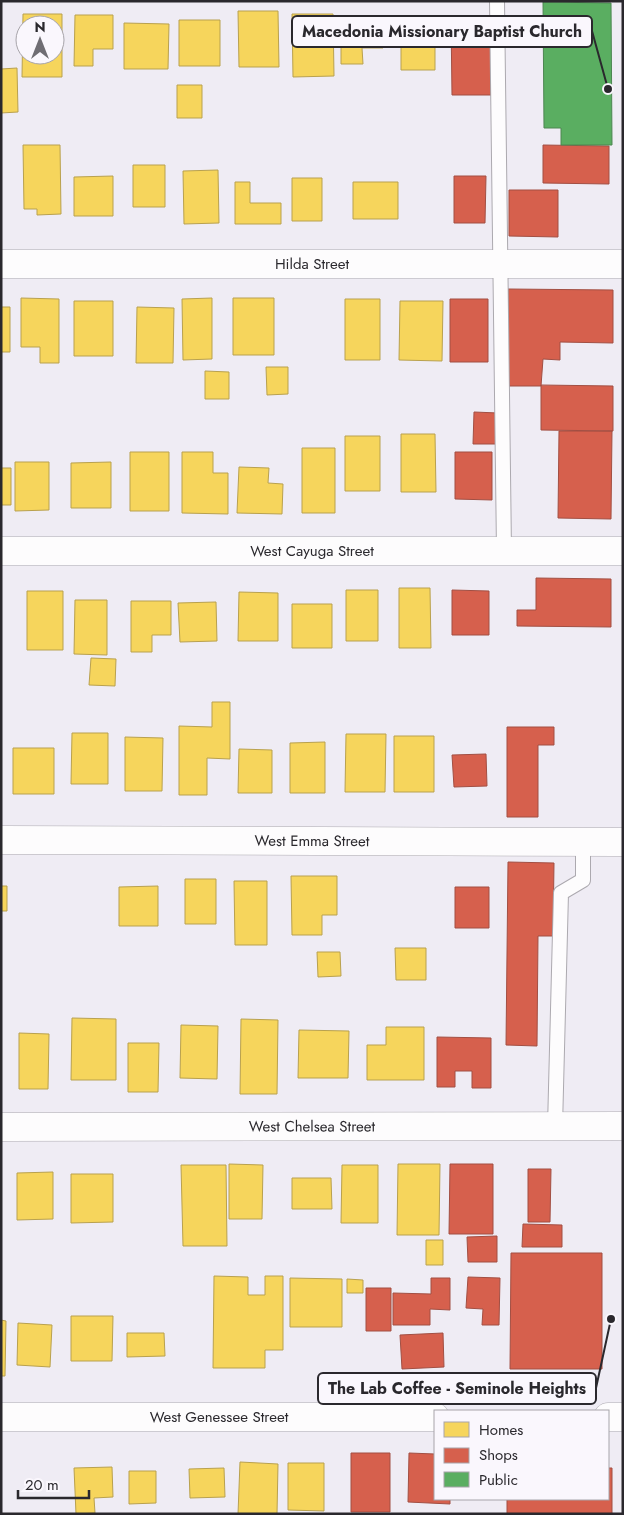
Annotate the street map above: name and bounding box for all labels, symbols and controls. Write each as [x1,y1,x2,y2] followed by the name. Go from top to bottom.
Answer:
[15,15,65,65] north arrow
[292,16,592,47] callout: Macedonia Missionary Baptist Church
[34,17,46,37] text: N
[302,20,582,43] text: Macedonia Missionary Baptist Church
[275,253,350,275] street label: Hilda Street
[250,540,374,562] street label: West Cayuga Street
[255,830,370,852] street label: West Emma Street
[249,1115,376,1138] street label: West Chelsea Street
[318,1373,596,1404] callout: The Lab Coffee - Seminole Heights
[328,1377,586,1400] text: The Lab Coffee - Seminole Heights
[150,1406,289,1428] street label: West Genessee Street
[434,1410,609,1500] legend
[479,1419,523,1441] text: Homes
[479,1444,518,1466] text: Shops
[18,1468,89,1500] scale bar
[479,1469,518,1491] text: Public
[25,1474,59,1496] text: 20 m

